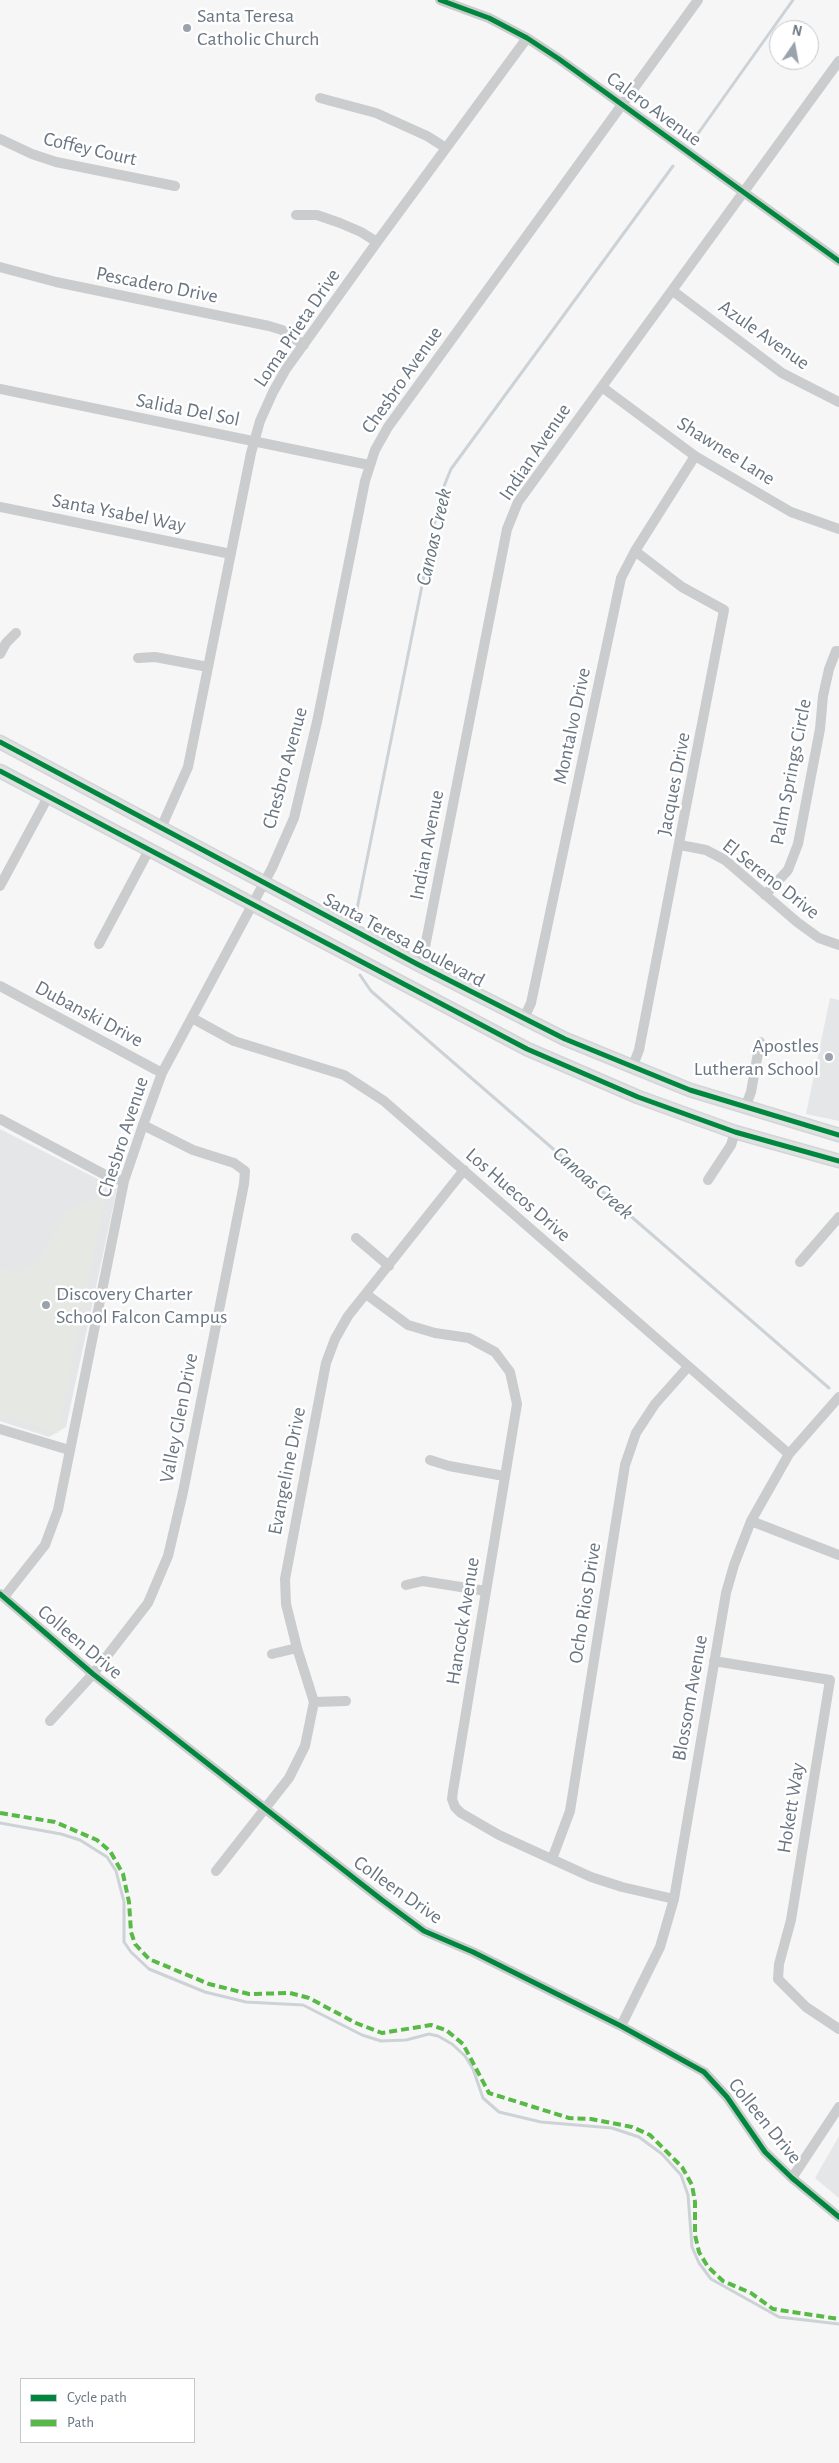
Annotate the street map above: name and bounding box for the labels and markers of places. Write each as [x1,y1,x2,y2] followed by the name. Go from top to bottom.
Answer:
[197,4,319,51] place label: Santa Teresa Catholic Church
[181,22,193,34] marker: Santa Teresa Catholic Church
[694,1034,819,1081] place label: Apostles Lutheran School
[823,1051,835,1063] marker: Apostles Lutheran School
[56,1282,227,1329] place label: Discovery Charter School Falcon Campus
[40,1299,52,1311] marker: Discovery Charter School Falcon Campus

